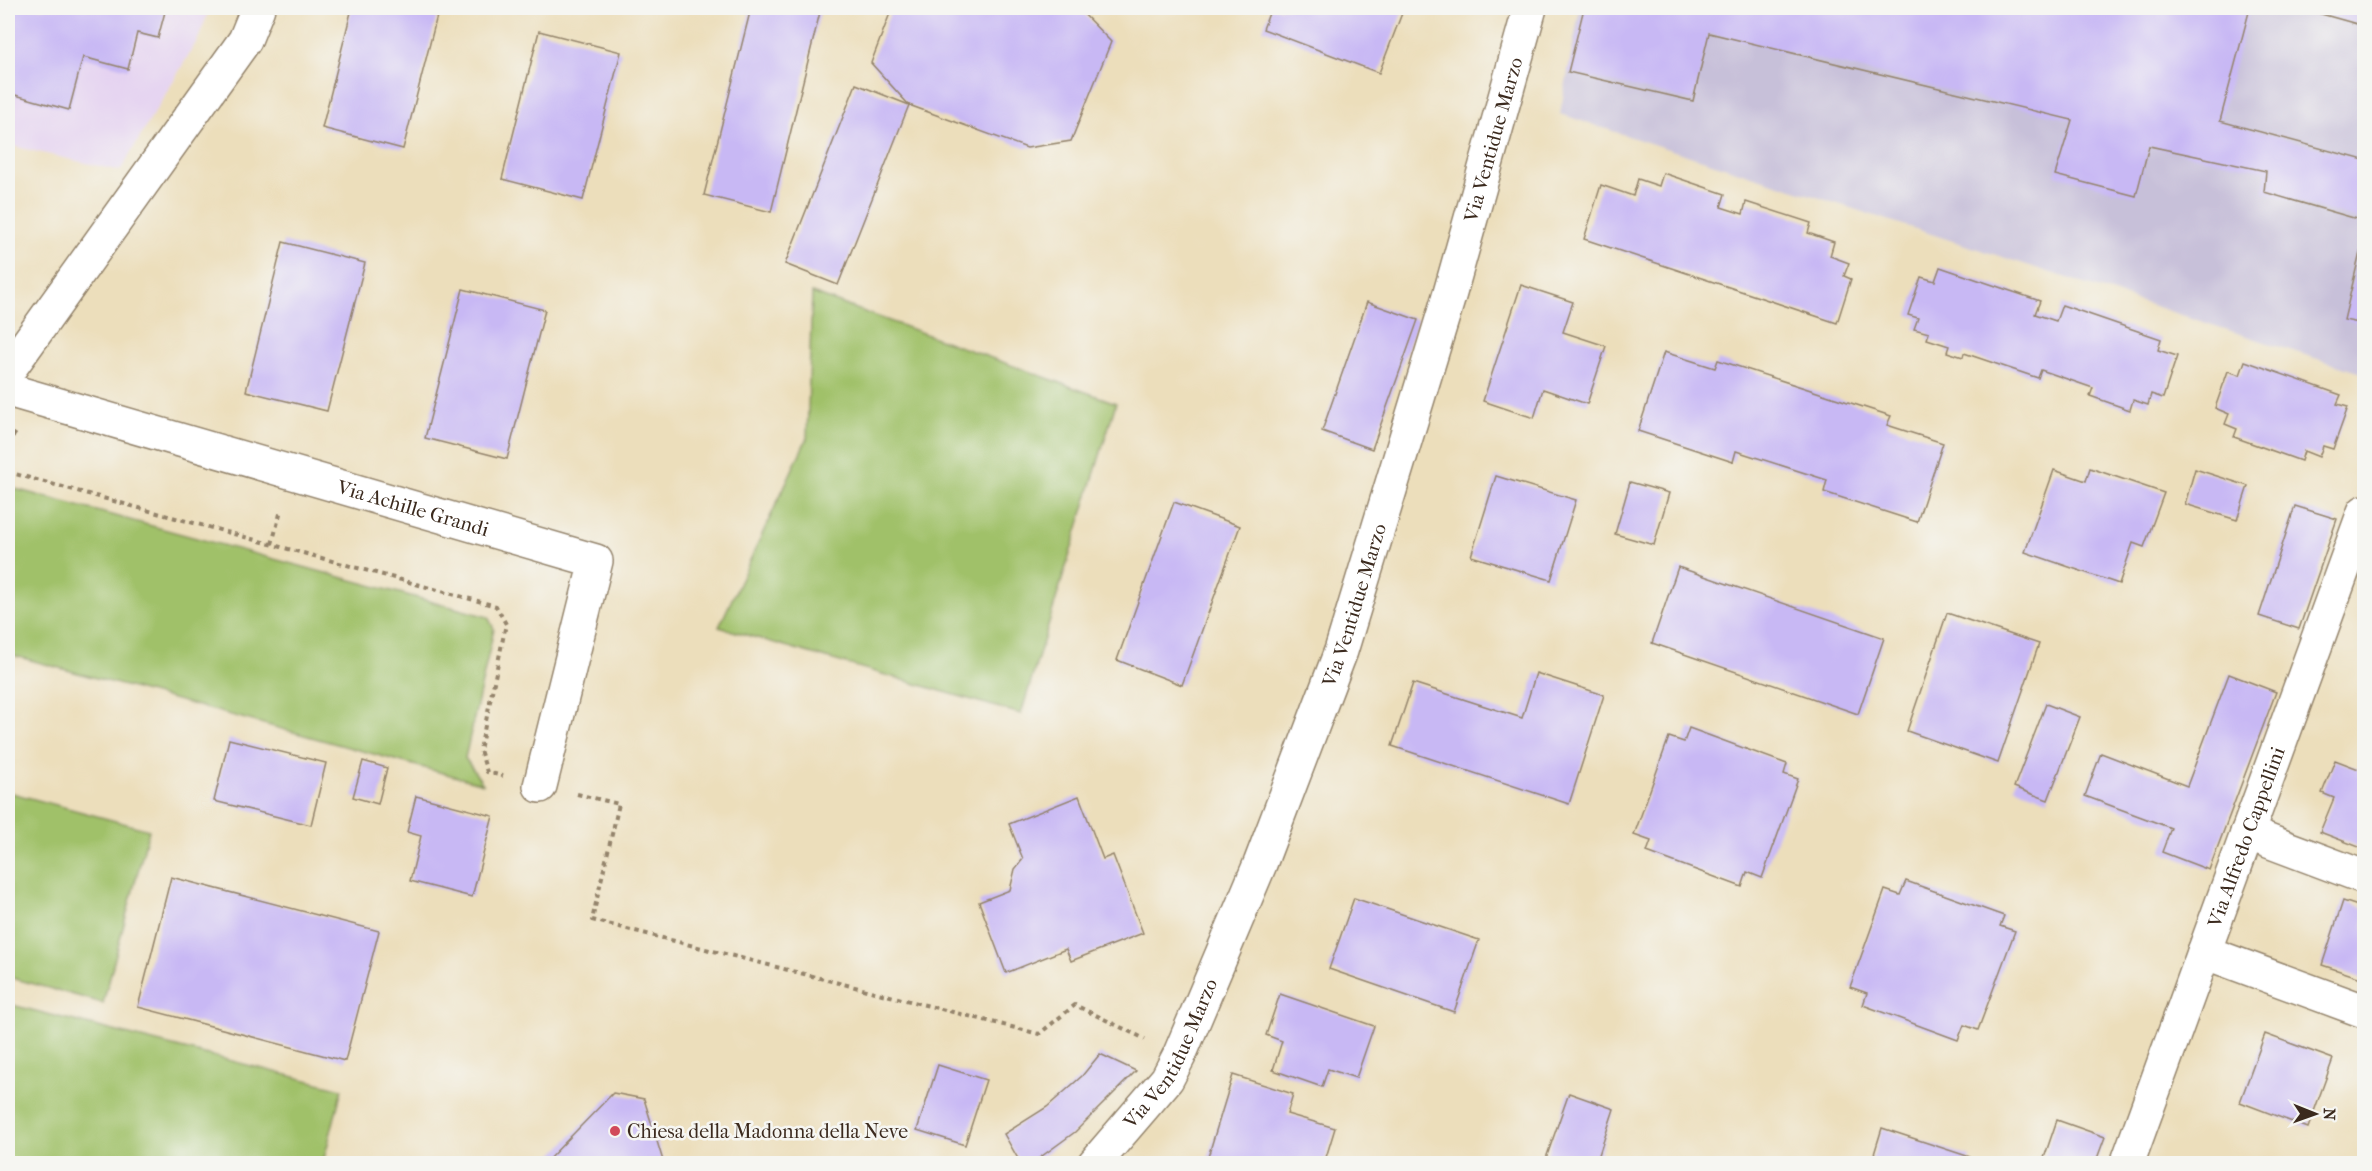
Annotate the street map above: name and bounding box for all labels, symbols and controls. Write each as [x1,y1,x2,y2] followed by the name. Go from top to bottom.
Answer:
[1459,55,1528,225] street label: Via Ventidue Marzo
[334,475,492,541] street label: Via Achille Grandi
[1317,521,1391,691] street label: Via Ventidue Marzo
[2203,744,2290,931] street label: Via Alfredo Cappellini
[1118,975,1222,1134] street label: Via Ventidue Marzo
[2285,1084,2345,1144] north arrow
[2320,1108,2339,1121] text: N
[627,1120,908,1143] place label: Chiesa della Madonna della Neve
[608,1124,622,1138] marker: Chiesa della Madonna della Neve

